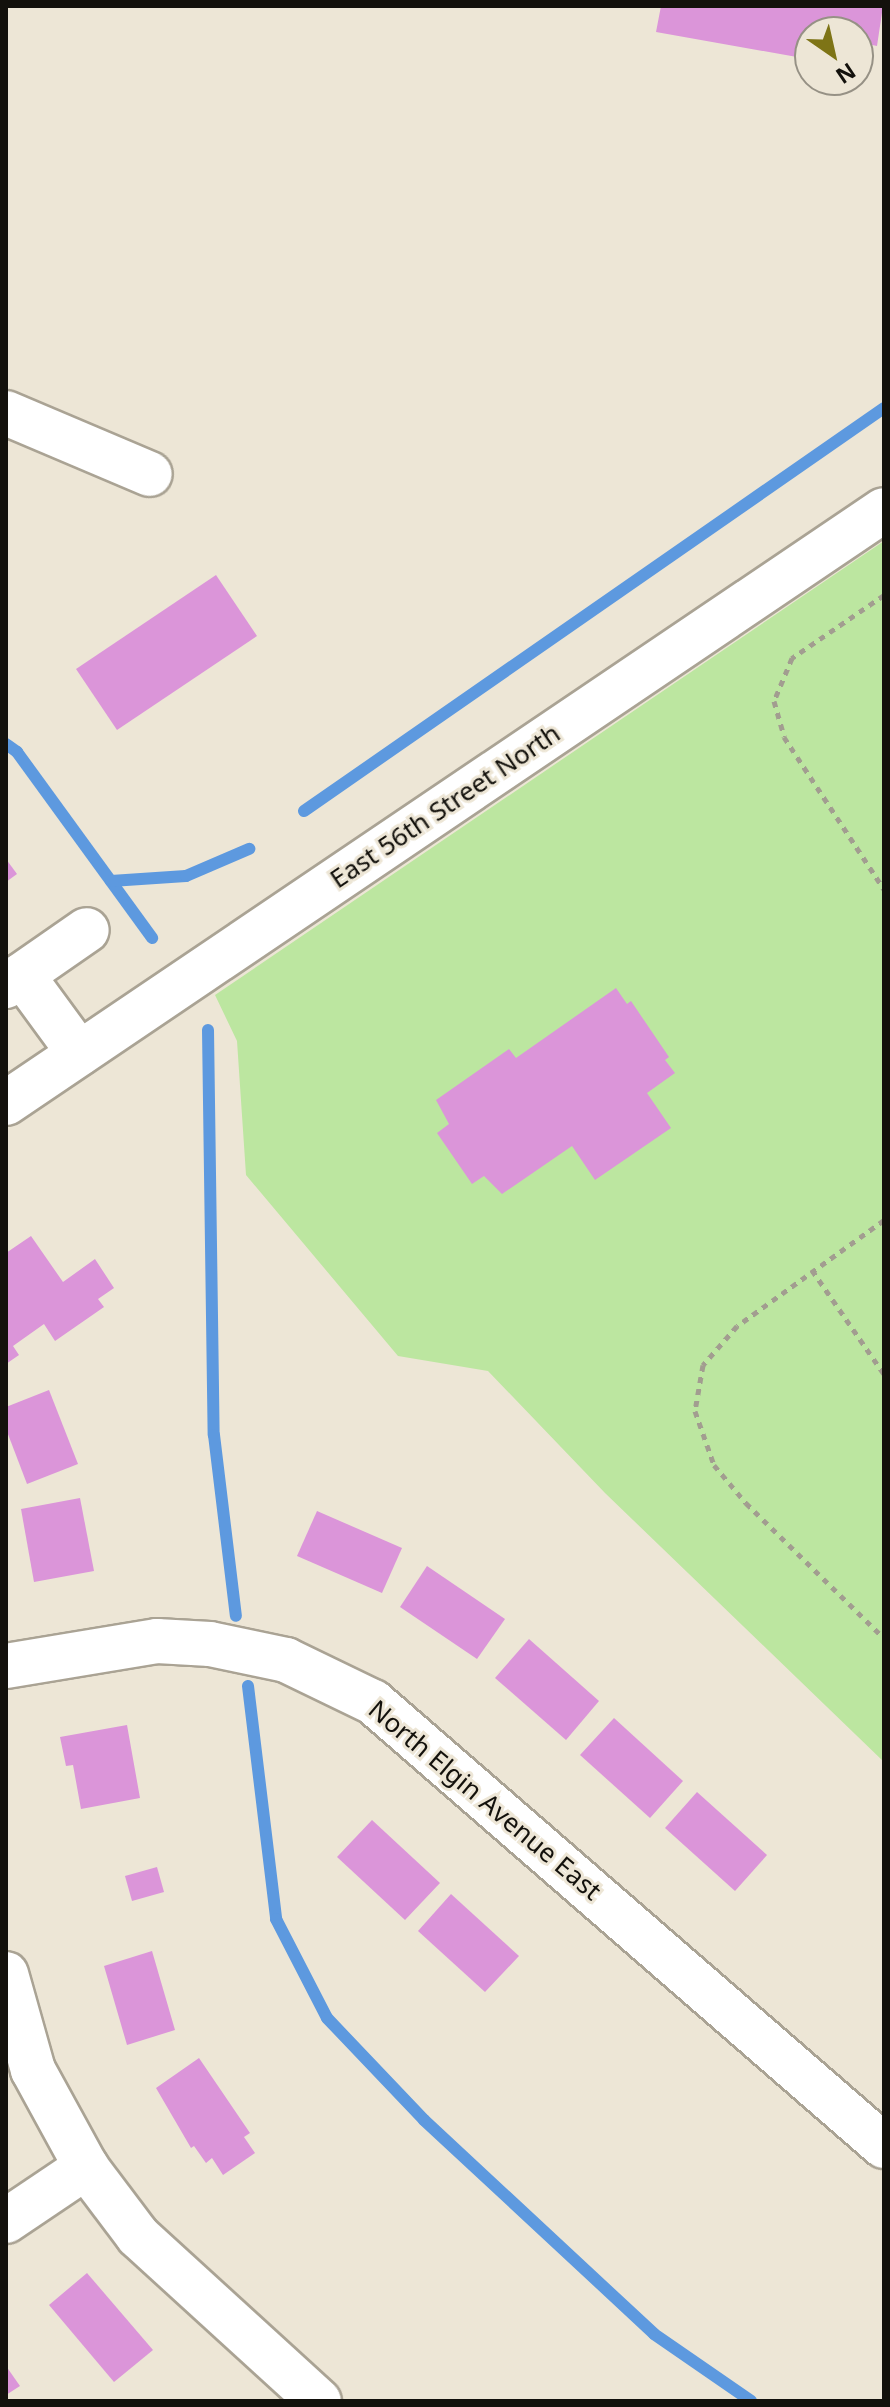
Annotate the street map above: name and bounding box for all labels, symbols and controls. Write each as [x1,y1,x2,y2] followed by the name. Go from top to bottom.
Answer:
[794,16,874,96] north arrow
[831,57,862,92] text: N
[324,717,566,895] street label: East 56th Street North
[362,1694,608,1906] street label: North Elgin Avenue East

